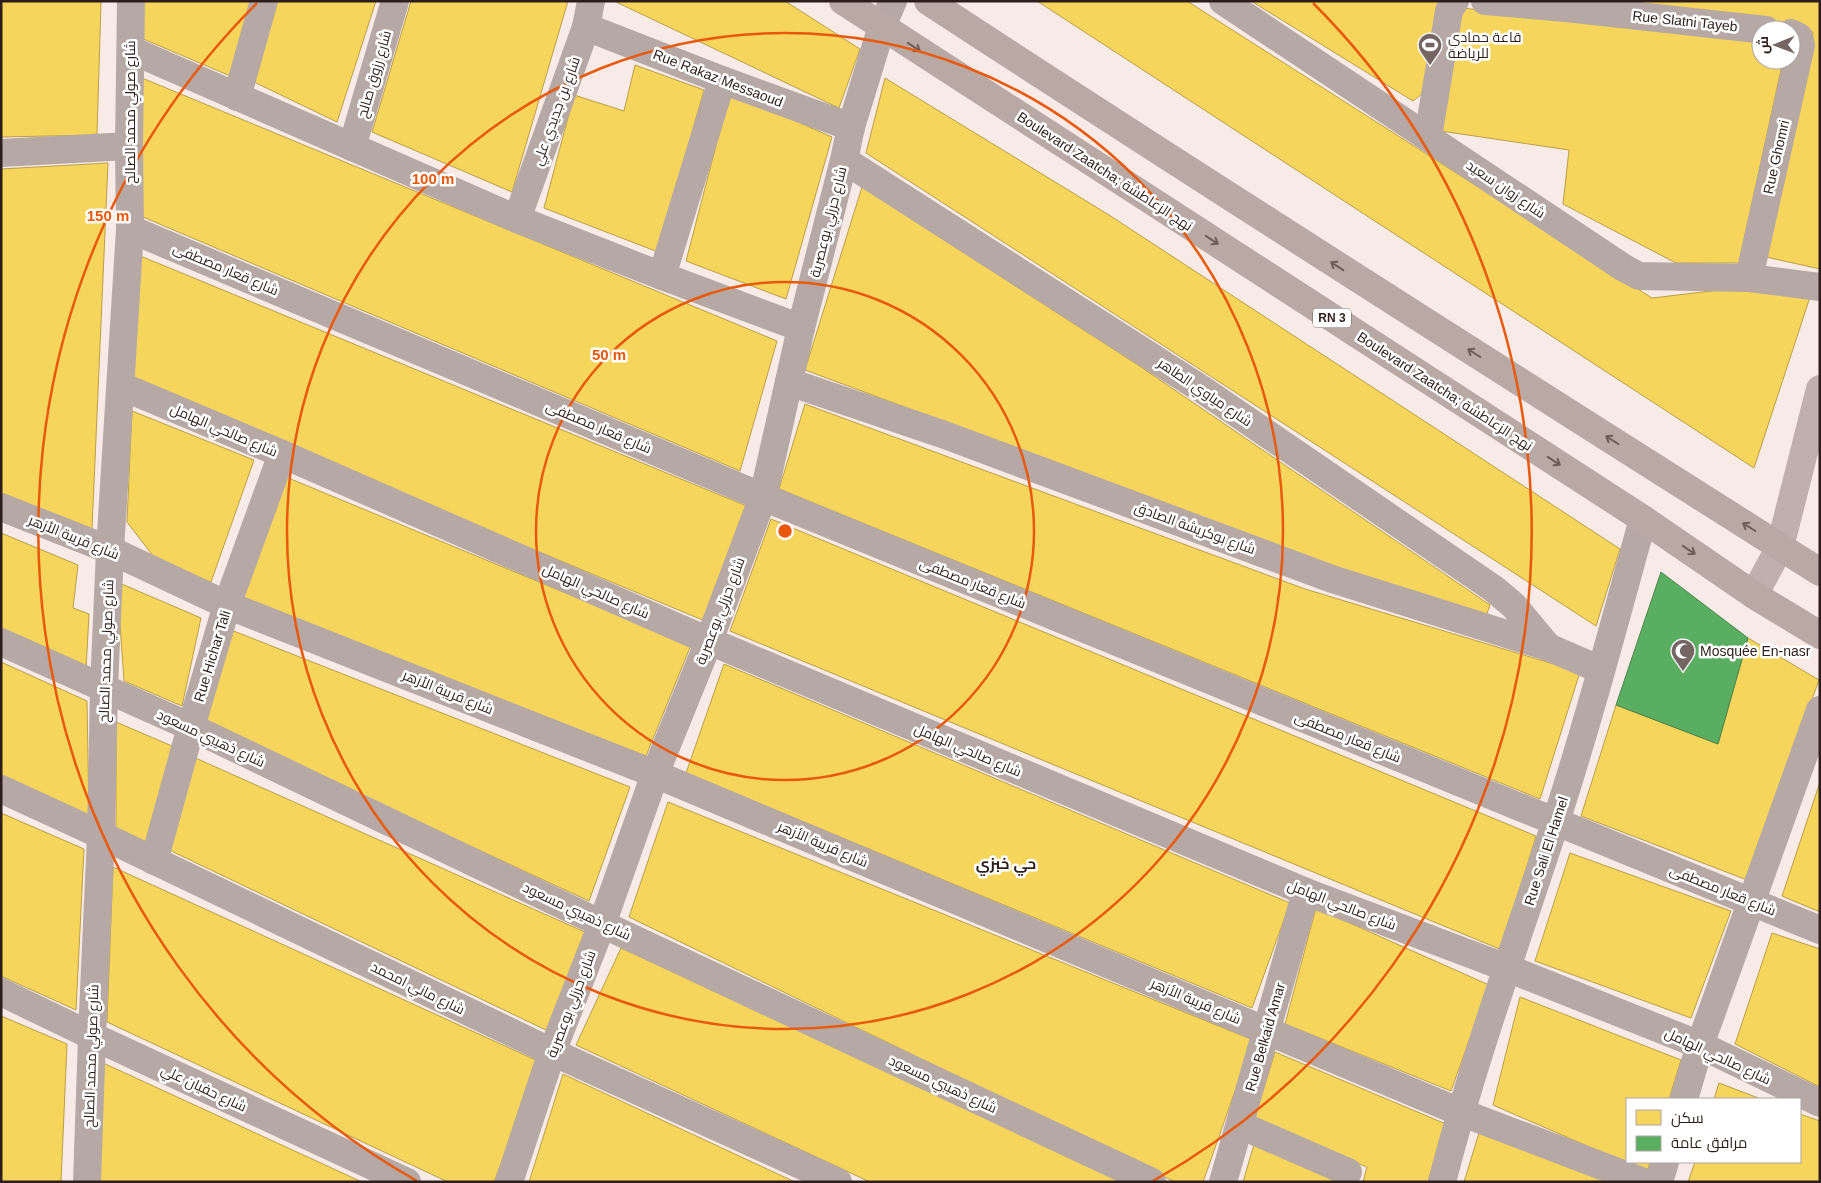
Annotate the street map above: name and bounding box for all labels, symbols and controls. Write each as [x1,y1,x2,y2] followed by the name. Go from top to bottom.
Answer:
[1632,8,1739,34] street label: Rue Slatni Tayeb
[1751,20,1801,70] north arrow
[354,28,395,120] street label: شارع رزوق صالح
[1448,29,1522,61] place label: قاعة حمادي للرياضة
[1417,32,1443,66] sports icon: قاعة حمادي للرياضة
[1755,36,1772,54] text: ش
[122,40,142,184] street label: شارع صولي محمد الصالح
[906,42,920,52] one-way arrow
[651,46,785,110] street label: Rue Rakaz Messaoud
[529,55,587,169] street label: شارع بن جديدي علي
[1014,108,1196,235] street label: Boulevard Zaatcha; نهج الزعاطشة
[1760,118,1792,196] street label: Rue Ghomri
[1463,157,1548,222] street label: شارع زوان سعيد
[806,165,853,280] street label: شارع حرزلي بوعصرية
[412,170,454,187] text: 100 m
[87,207,129,224] text: 150 m
[1204,235,1218,245] one-way arrow
[171,240,281,299] street label: شارع قعار مصطفى
[1330,261,1344,272] one-way arrow
[1313,308,1351,328] road number: RN 3
[1354,328,1536,455] street label: Boulevard Zaatcha; نهج الزعاطشة
[592,346,626,363] text: 50 m
[1468,348,1482,358] one-way arrow
[1152,354,1255,433] street label: شارع مياوي الطاهر
[544,398,654,457] street label: شارع قعار مصطفى
[166,400,280,464] street label: شارع صالحي الهامل
[1605,435,1619,445] one-way arrow
[1546,456,1560,466] one-way arrow
[1132,499,1258,558] street label: شارع بوكريشة الصادق
[25,511,122,563] street label: شارع قريبة الأزهر
[776,522,794,540] centre of rings
[1742,522,1756,532] one-way arrow
[1682,545,1696,555] one-way arrow
[917,554,1028,612] street label: شارع قعار مصطفى
[692,555,752,668] street label: شارع حرزلي بوعصرية
[539,560,652,625] street label: شارع صالحي الهامل
[96,579,120,723] street label: شارع صولي محمد الصالح
[191,608,233,704] street label: Rue Hichar Tali
[1670,638,1696,672] mosque icon: Mosquée En-nasr
[1700,643,1811,659] place label: Mosquée En-nasr
[399,666,496,718] street label: شارع قريبة الأزهر
[153,706,268,774] street label: شارع ذهيبي مسعود
[1292,708,1403,766] street label: شارع قعار مصطفى
[910,720,1024,784] street label: شارع صالحي الهامل
[1521,795,1571,907] street label: Rue Sali El Hamel
[774,817,871,871] street label: شارع قريبة الأزهر
[976,855,1036,876] district label: حي خبزي
[1667,861,1778,919] street label: شارع قعار مصطفى
[1284,877,1399,937] street label: شارع صالحي الهامل
[519,879,634,947] street label: شارع ذهيبي مسعود
[543,948,603,1061] street label: شارع حرزلي بوعصرية
[367,958,467,1021] street label: شارع ماني امحمد
[1147,974,1244,1028] street label: شارع قريبة الأزهر
[1242,981,1288,1093] street label: Rue Belkaid Amar
[81,984,105,1128] street label: شارع صولي محمد الصالح
[1661,1024,1773,1091] street label: شارع صالحي الهامل
[885,1052,1000,1120] street label: شارع ذهيبي مسعود
[157,1061,249,1118] street label: شارع حفيان علي
[1626,1098,1801,1163] legend
[1671,1109,1704,1128] text: سكن
[1671,1134,1747,1153] text: مرافق عامة

